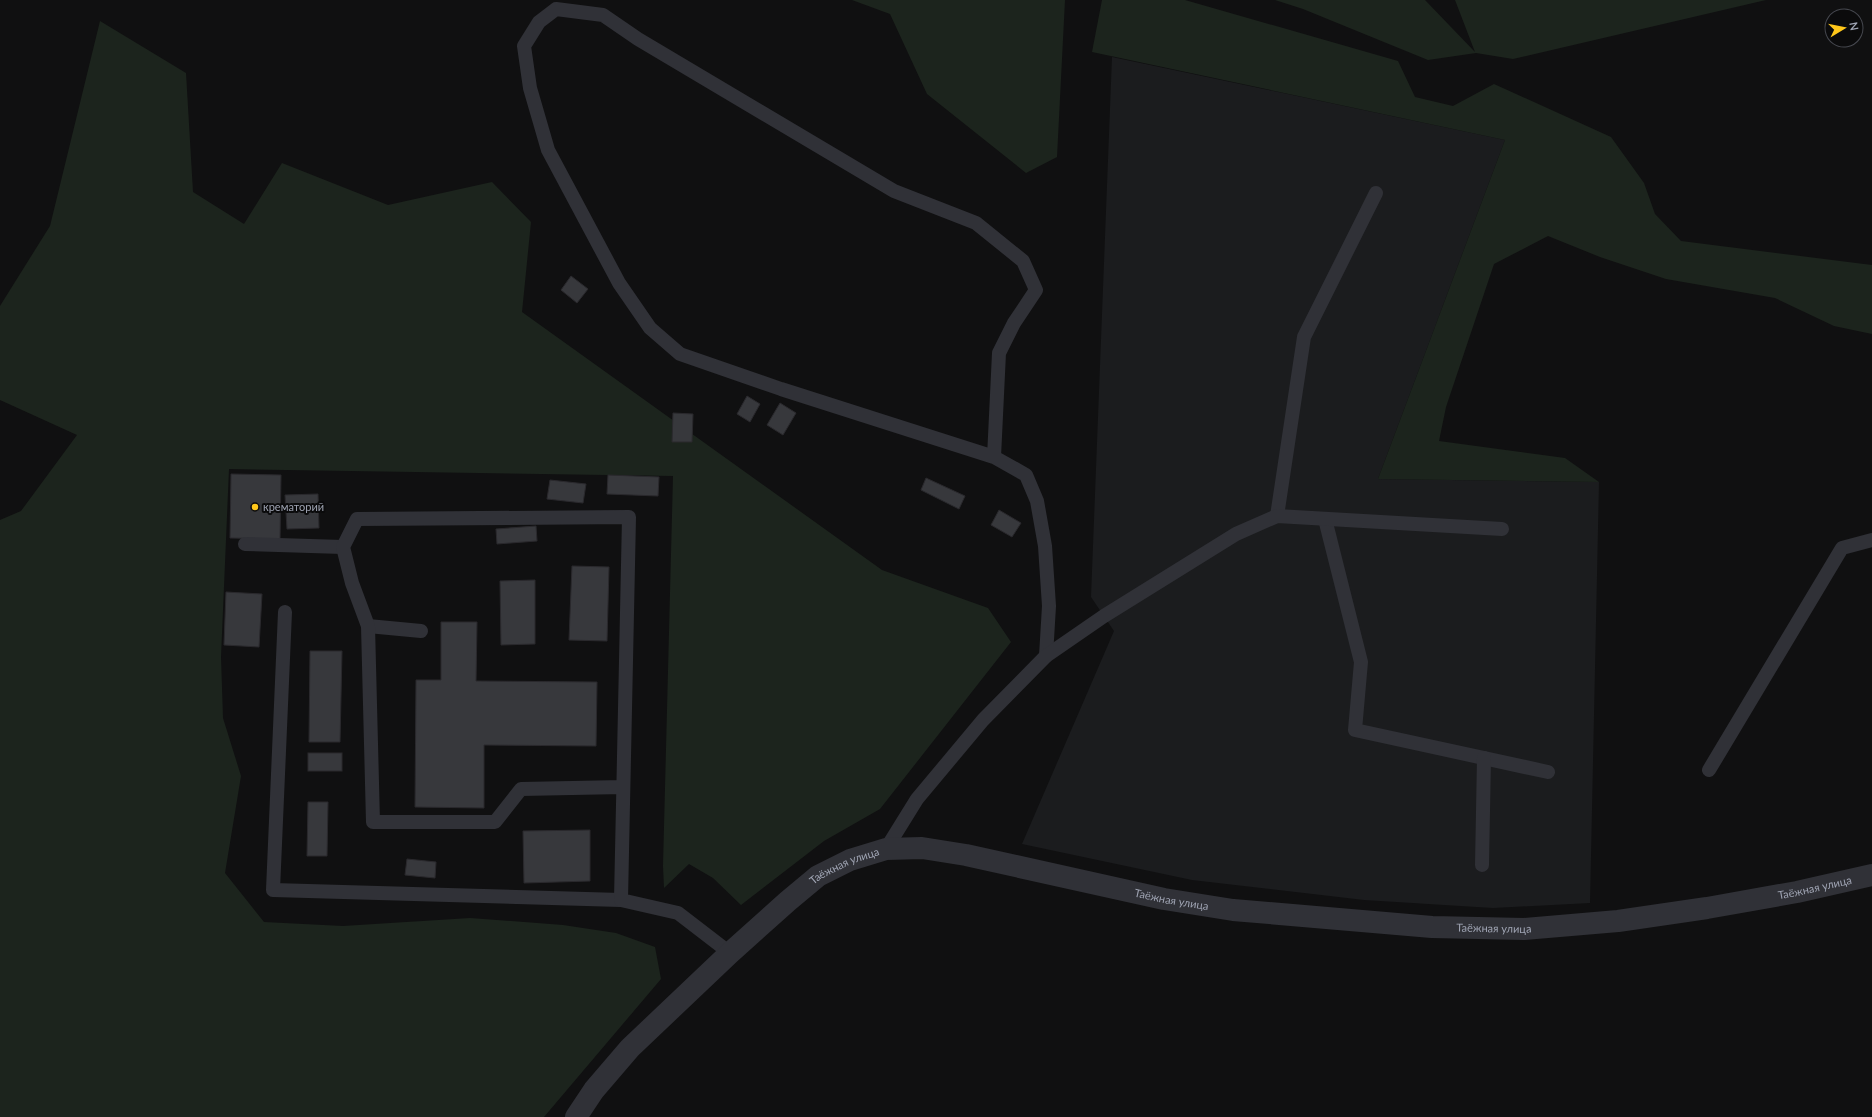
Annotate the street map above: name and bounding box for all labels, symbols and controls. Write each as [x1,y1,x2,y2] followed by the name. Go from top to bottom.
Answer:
[1824,8,1864,48] north arrow
[1847,21,1861,31] text: N
[263,500,324,513] place label: крематорий
[250,502,260,512] marker: крематорий
[806,844,881,887] street label: Таёжная улица
[1777,873,1853,901] street label: Таёжная улица
[1133,886,1210,912] street label: Таёжная улица
[1456,921,1532,935] street label: Таёжная улица

